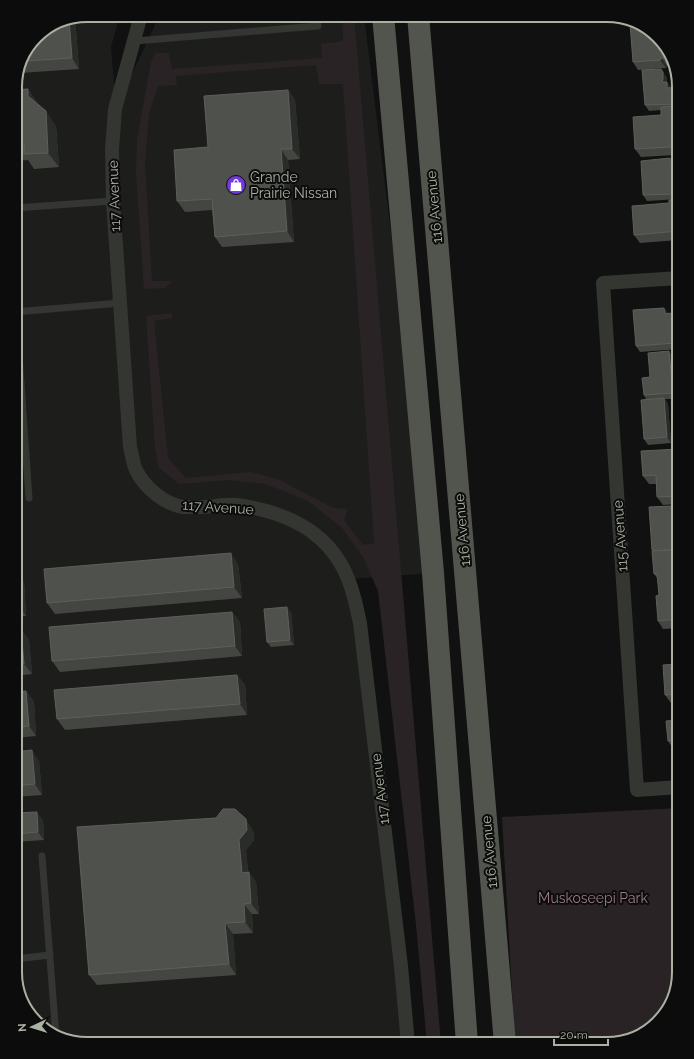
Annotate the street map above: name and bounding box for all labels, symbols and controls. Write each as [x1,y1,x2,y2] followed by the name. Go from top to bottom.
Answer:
[105,160,123,232] street label: 117 Avenue
[250,169,337,201] place label: Grande Prairie Nissan
[423,170,445,244] street label: 116 Avenue
[225,174,247,196] shop icon: Grande Prairie Nissan
[451,493,473,567] street label: 116 Avenue
[182,497,254,517] street label: 117 Avenue
[610,500,630,572] street label: 115 Avenue
[368,752,392,826] street label: 117 Avenue
[478,815,500,889] street label: 116 Avenue
[538,890,648,906] park label: Muskoseepi Park
[12,1007,52,1047] north arrow
[554,1021,608,1047] scale bar
[16,1023,29,1032] text: N
[560,1028,588,1042] text: 20 m

